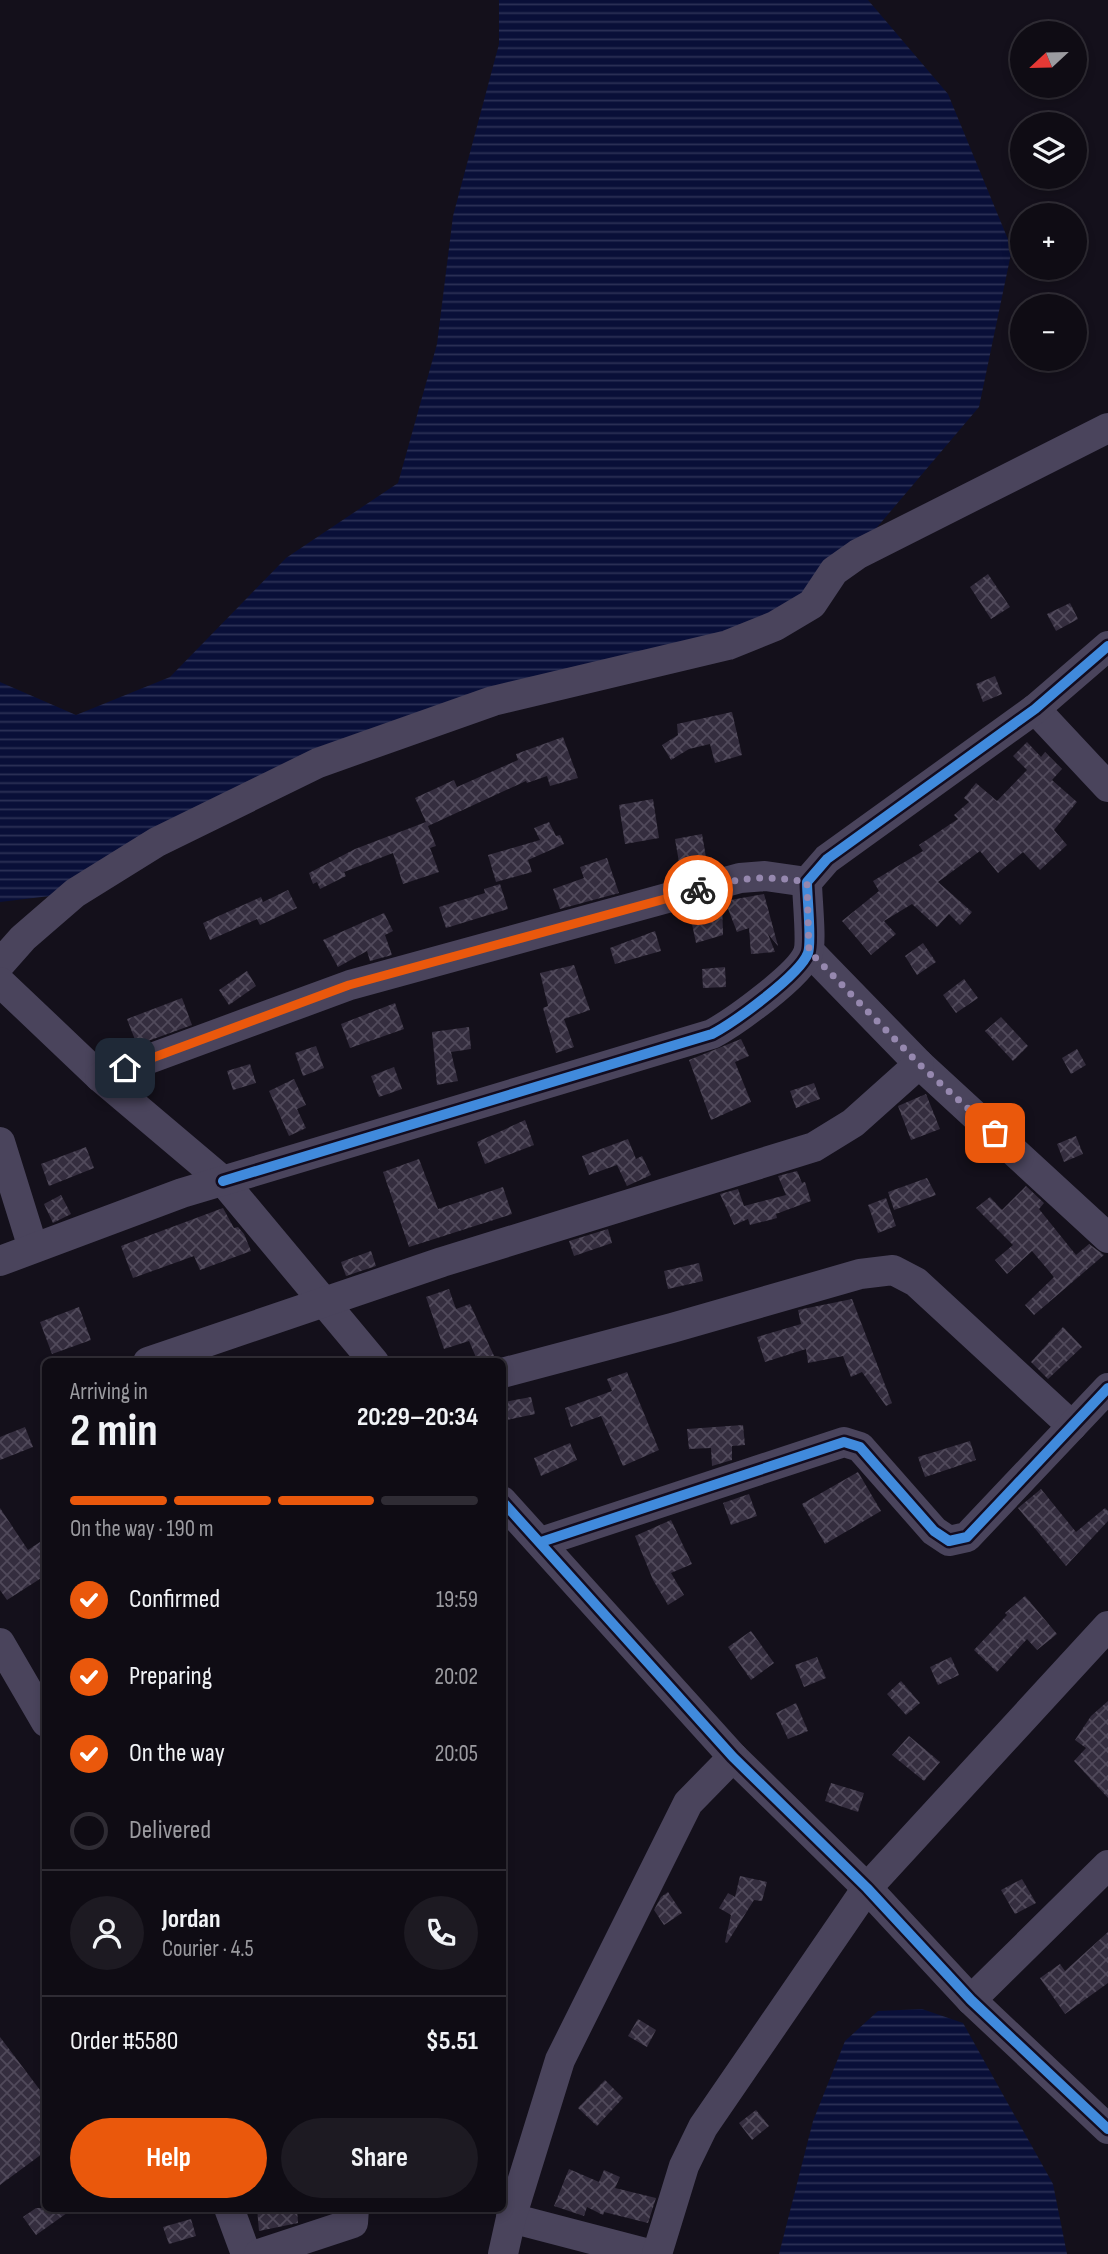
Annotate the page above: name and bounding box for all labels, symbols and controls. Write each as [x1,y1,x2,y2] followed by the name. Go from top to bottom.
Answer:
[1010,21,1087,98] north arrow
[1010,21,1087,371] map controls
[1010,112,1087,189] button: layers
[1010,203,1087,280] button: +
[1010,294,1087,371] button: −
[663,855,733,925] courier
[679,871,717,909] icon: bike
[95,1038,155,1098] pin
[106,1049,144,1087] icon: home
[965,1103,1025,1163] pin
[976,1114,1014,1152] icon: bag
[70,1378,148,1406] text: Arriving in
[357,1402,478,1433] text: 20:29–20:34
[70,1404,158,1459] text: 2 min
[70,1515,213,1543] text: On the way · 190 m
[70,1581,108,1619] icon: check
[129,1584,220,1615] text: Confirmed
[436,1586,478,1614] text: 19:59
[70,1658,108,1696] icon: check
[129,1661,212,1692] text: Preparing
[434,1663,478,1691] text: 20:02
[70,1735,108,1773] icon: check
[129,1738,225,1769] text: On the way
[435,1740,478,1768] text: 20:05
[129,1815,211,1846] text: Delivered
[70,1896,144,1970] button: person
[404,1896,478,1970] button: phone
[162,1904,220,1935] text: Jordan
[162,1935,254,1963] text: Courier · 4.5
[70,2026,178,2057] text: Order #5580
[426,2026,478,2057] text: $5.51
[70,2118,267,2198] button: Help
[281,2118,478,2198] button: Share

